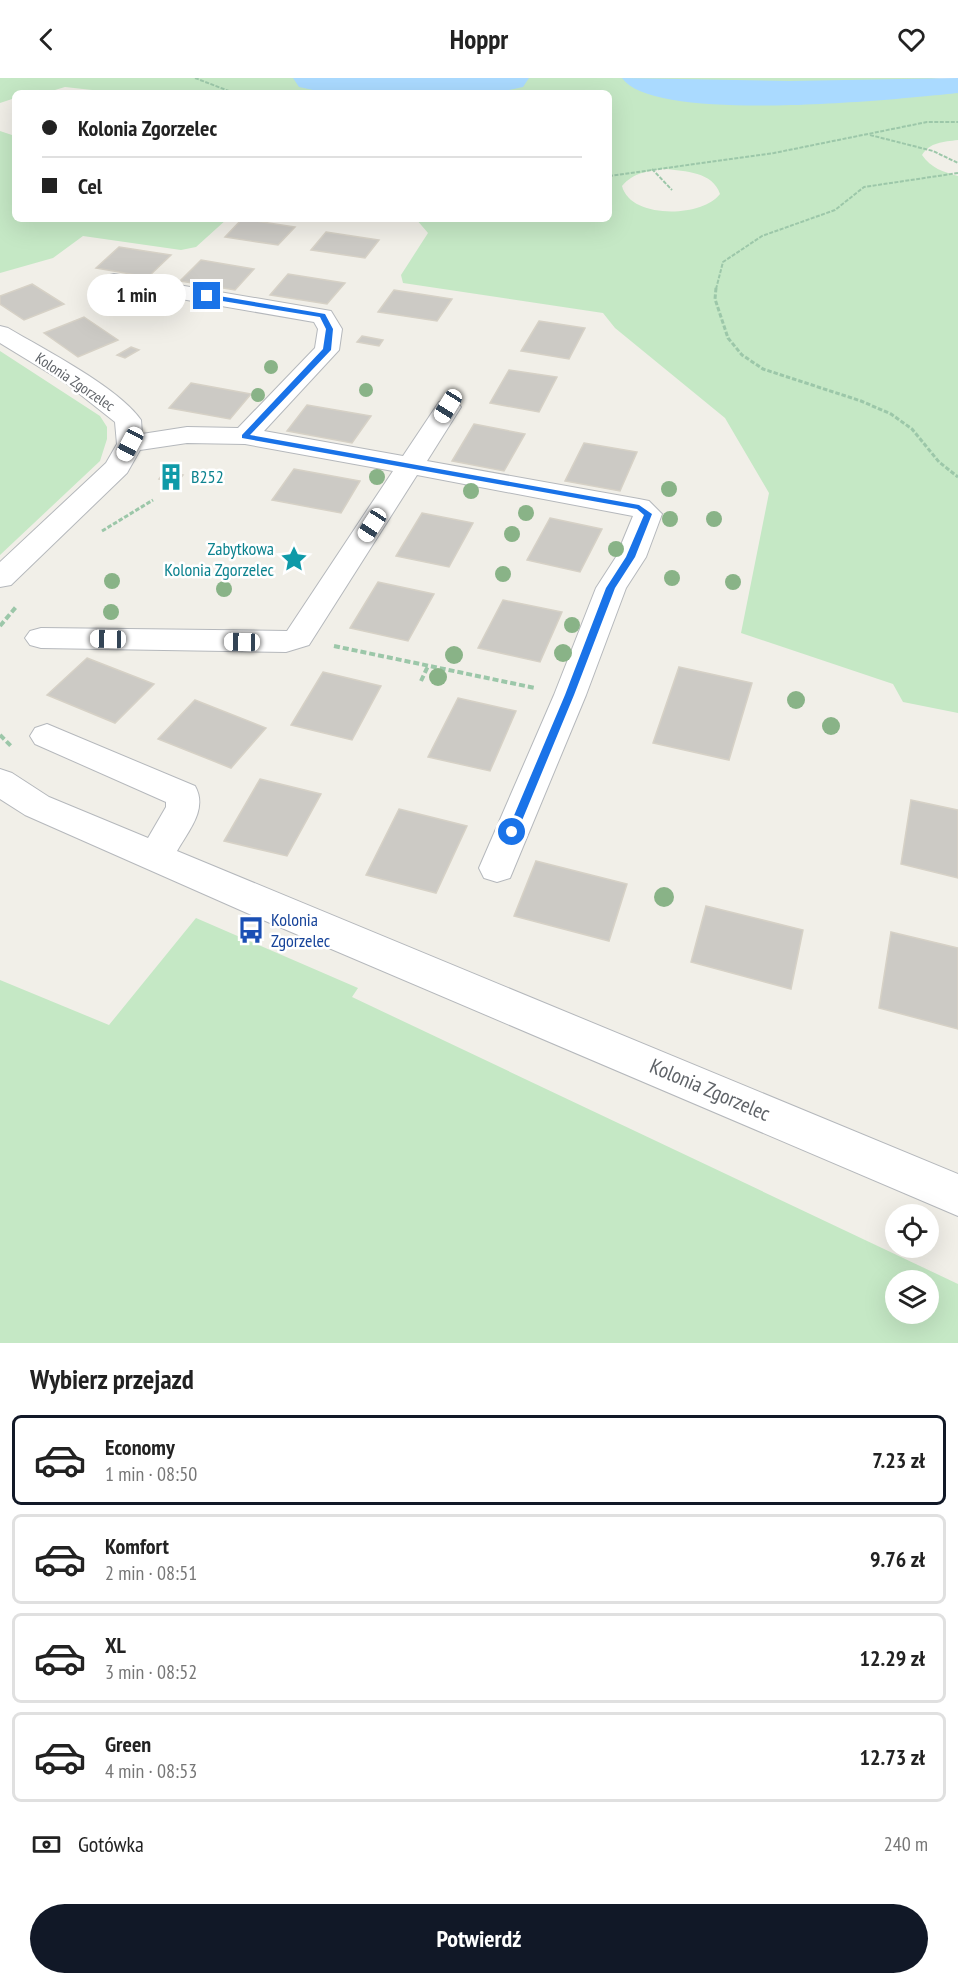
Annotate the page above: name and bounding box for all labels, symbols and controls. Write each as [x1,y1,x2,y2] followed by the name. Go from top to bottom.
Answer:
[450,22,508,56] text: Hoppr
[30,23,63,56] icon: back
[895,23,928,56] icon: heart
[78,114,217,142] text: Kolonia Zgorzelec
[78,172,102,200] text: Cel
[87,275,186,317] callout: 1 min
[116,282,157,308] text: 1 min
[193,282,220,309] route end
[32,348,119,415] street label: Kolonia Zgorzelec
[431,386,465,426] car
[114,424,146,464] car
[156,462,186,492] building icon: B252
[191,465,224,488] place label: B252
[355,505,389,545] car
[164,537,275,581] place label: Zabytkowa Kolonia Zgorzelec
[279,544,309,574] place icon: Zabytkowa Kolonia Zgorzelec
[90,630,126,648] car
[224,633,260,651] car
[498,818,525,845] route start
[271,908,331,952] place label: Kolonia Zgorzelec
[236,915,266,945] bus stop icon: Kolonia Zgorzelec
[646,1052,775,1127] street label: Kolonia Zgorzelec
[885,1204,939,1324] map controls
[885,1204,939,1258] button: locate
[885,1270,939,1324] button: layers
[30,1362,194,1396] text: Wybierz przejazd
[33,1433,87,1487] icon: car
[105,1433,175,1461] text: Economy
[872,1446,925,1474] text: 7.23 zł
[105,1461,197,1487] text: 1 min · 08:50
[33,1532,87,1586] icon: car
[105,1532,169,1560] text: Komfort
[870,1545,925,1573] text: 9.76 zł
[105,1560,197,1586] text: 2 min · 08:51
[33,1631,87,1685] icon: car
[105,1631,126,1659] text: XL
[860,1644,925,1672] text: 12.29 zł
[105,1659,197,1685] text: 3 min · 08:52
[33,1730,87,1784] icon: car
[105,1730,151,1758] text: Green
[860,1743,925,1771] text: 12.73 zł
[105,1758,197,1784] text: 4 min · 08:53
[30,1828,63,1861] icon: cash
[78,1830,144,1858] text: Gotówka
[884,1831,928,1857] text: 240 m
[30,1904,928,1973] button: Potwierdź

